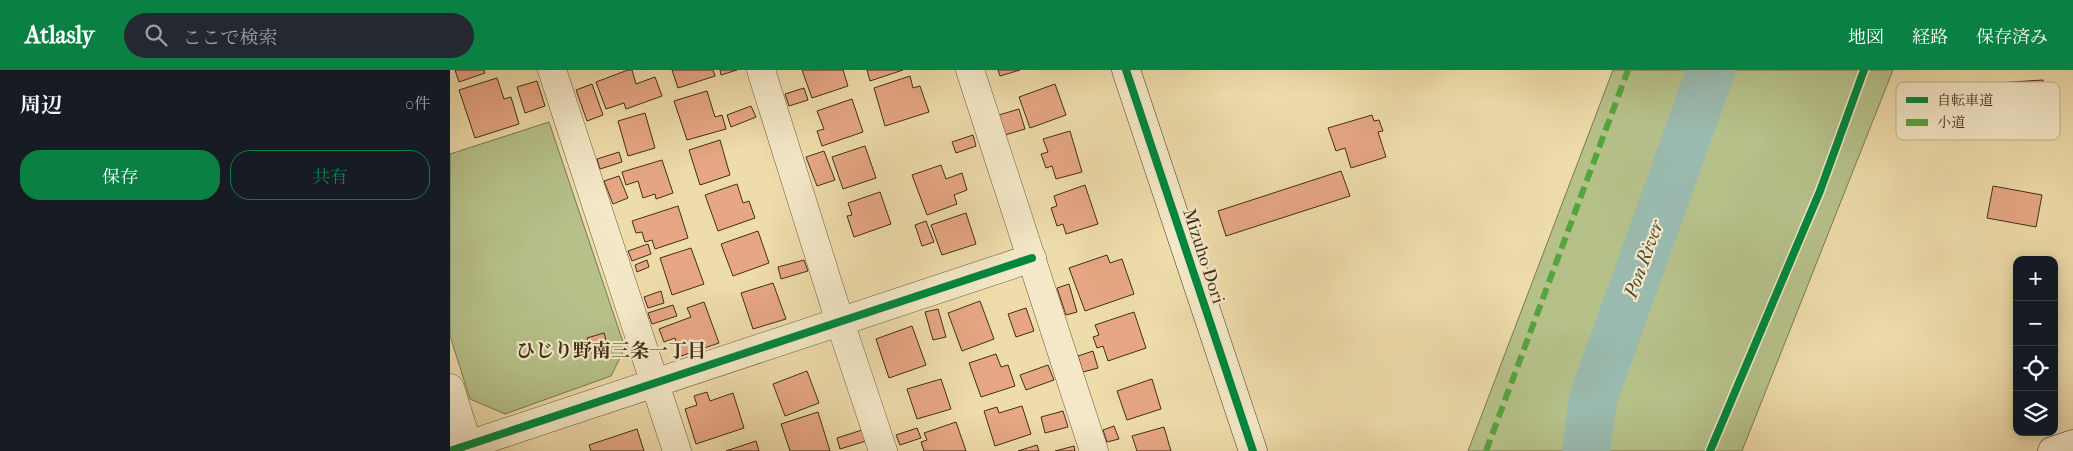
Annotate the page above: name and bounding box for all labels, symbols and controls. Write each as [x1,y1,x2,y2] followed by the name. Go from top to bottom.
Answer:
[124,13,474,58] search box
[25,21,94,49] text: Atlasly
[142,21,170,49] icon: search
[182,27,277,49] text: ここで検索
[1848,27,1884,48] text: 地図
[1912,27,1948,48] text: 経路
[1976,27,2048,48] text: 保存済み
[1896,82,2060,140] legend
[1937,92,1993,109] text: 自転車道
[20,93,62,117] text: 周辺
[405,94,430,113] text: 0件
[1937,114,1965,131] text: 小道
[20,150,220,200] button: 保存
[230,150,430,200] button: 共有
[1178,206,1229,307] street label: Mizuho Dori
[1619,216,1669,302] water label: Pon River
[2013,256,2058,436] map controls
[2013,256,2058,301] button: +
[2013,301,2058,346] button: −
[516,340,706,362] district label: ひじり野南三条一丁目
[2013,346,2058,391] button: locate
[2013,391,2058,436] button: layers

